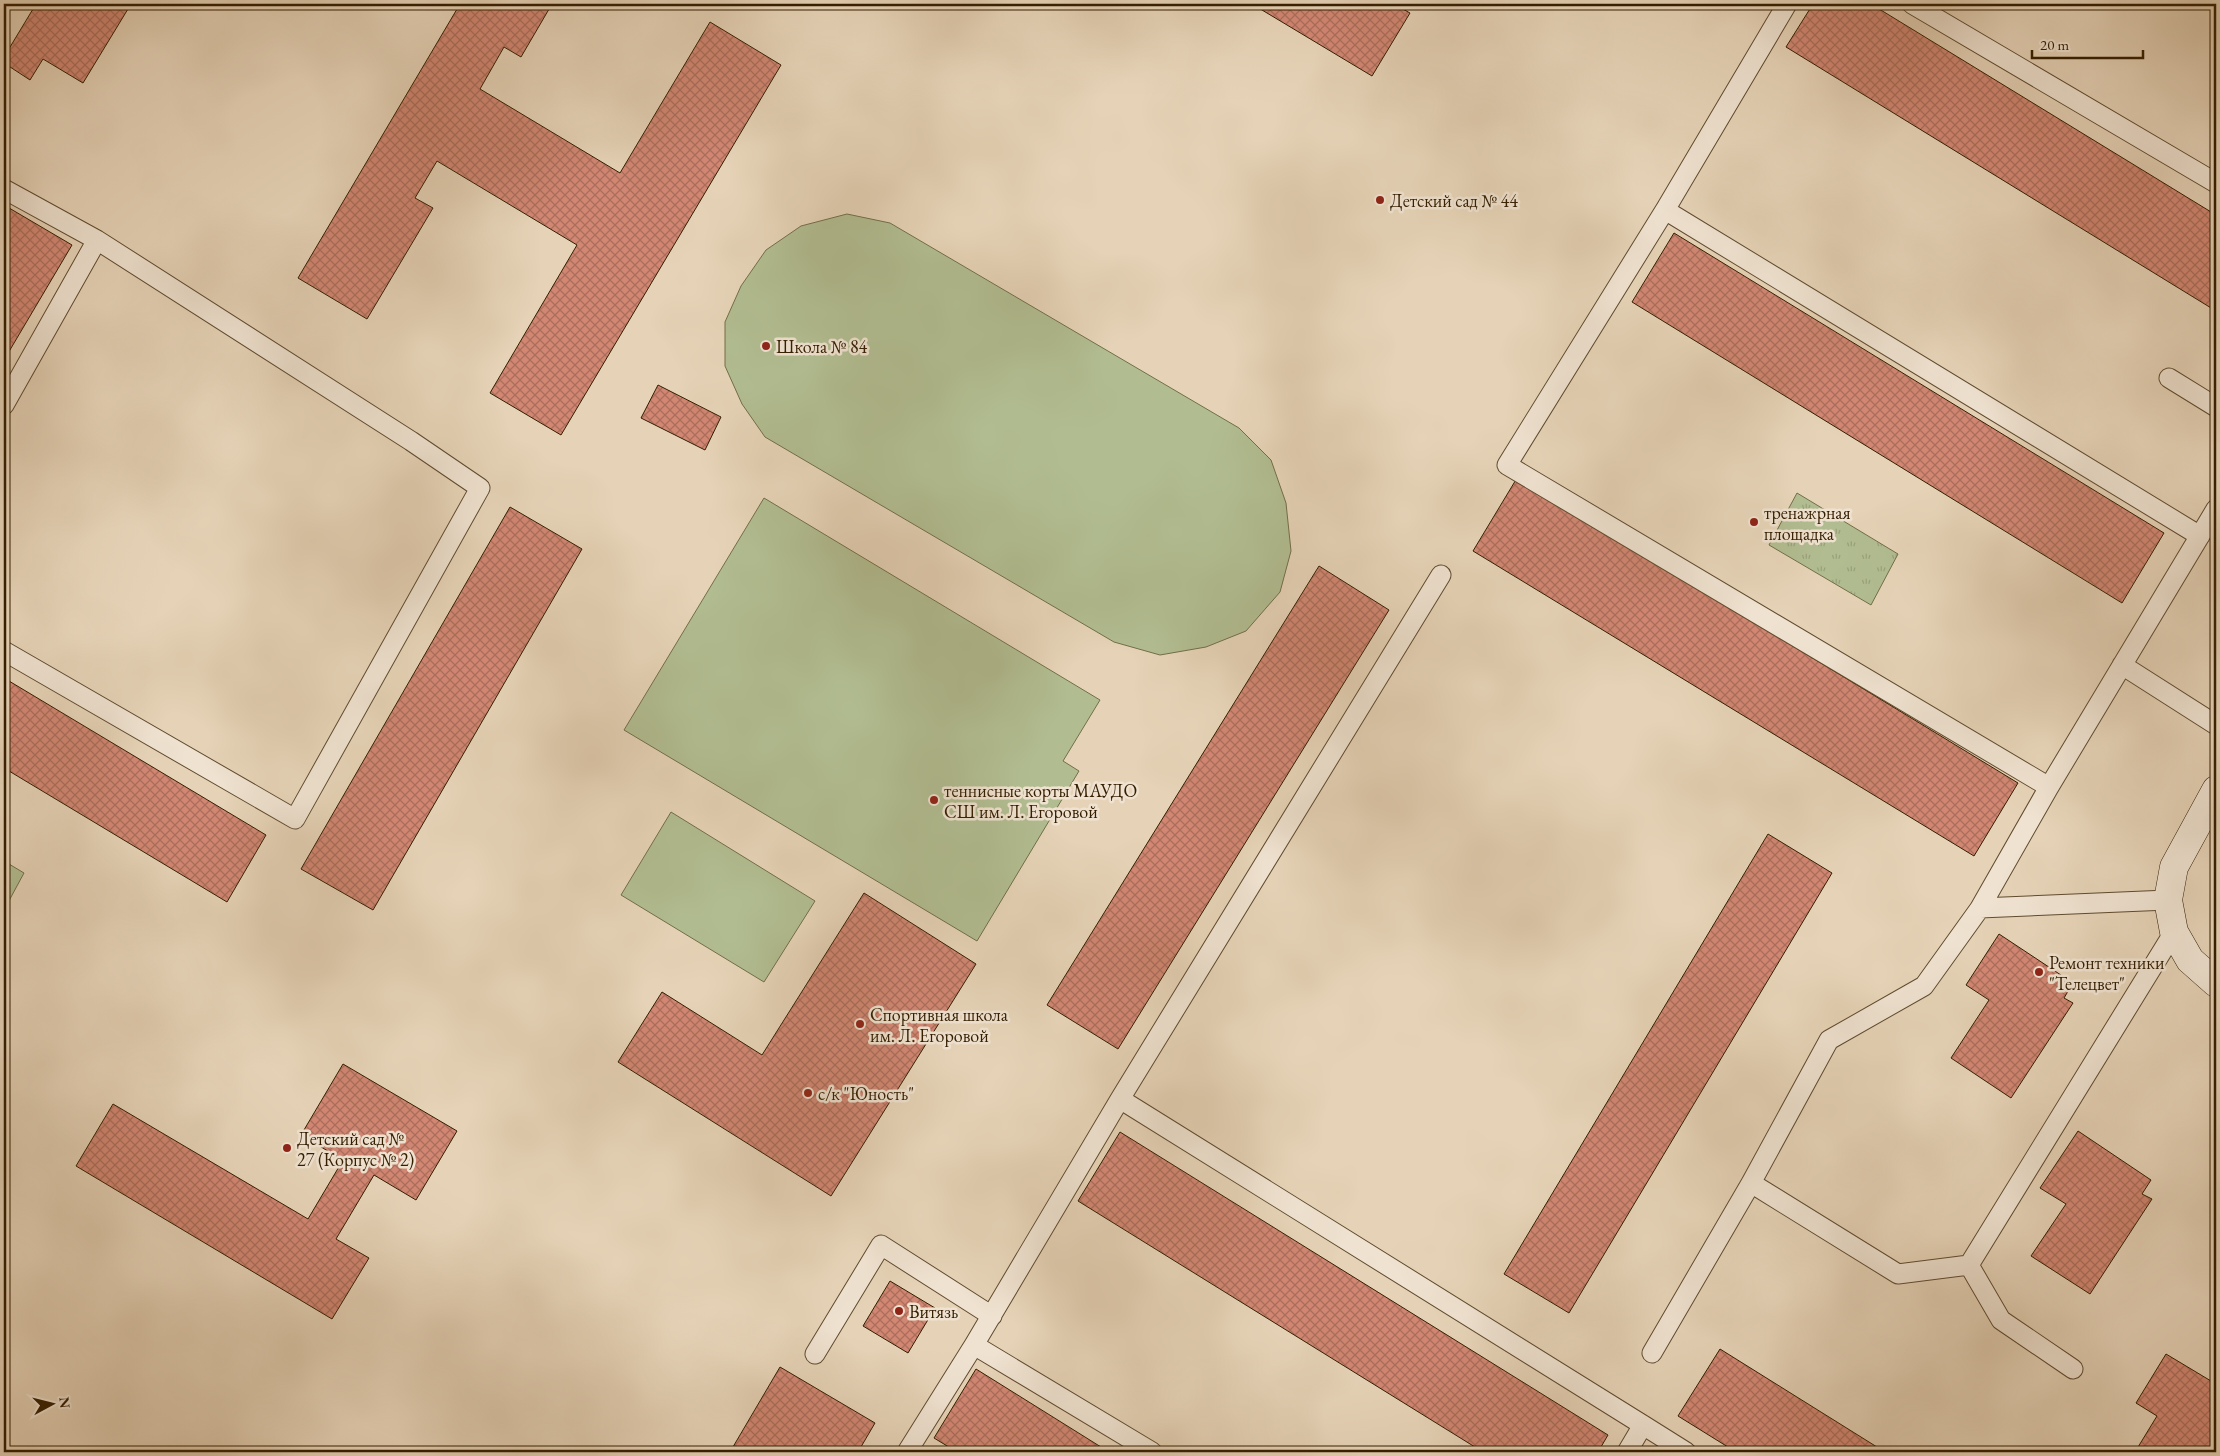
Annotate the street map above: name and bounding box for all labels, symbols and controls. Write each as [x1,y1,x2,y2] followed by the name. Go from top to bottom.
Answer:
[2032,28,2144,60] scale bar
[2040,35,2069,54] text: 20 m
[1390,189,1518,212] place label: Детский сад № 44
[1374,194,1386,206] marker: Детский сад № 44
[776,335,868,358] place label: Школа № 84
[760,340,772,352] marker: Школа № 84
[1764,501,1851,545] place label: тренажрная площадка
[1748,516,1760,528] marker: тренажрная площадка
[944,779,1137,823] place label: теннисные корты МАУДО СШ им. Л. Егоровой
[928,794,940,806] marker: теннисные корты МАУДО СШ им. Л. Егоровой
[2049,951,2165,995] place label: Ремонт техники "Телецвет"
[2033,966,2045,978] marker: Ремонт техники "Телецвет"
[870,1003,1009,1047] place label: Спортивная школа им. Л. Егоровой
[854,1018,866,1030] marker: Спортивная школа им. Л. Егоровой
[818,1082,914,1105] place label: с/к "Юность"
[802,1087,814,1099] marker: с/к "Юность"
[297,1127,414,1171] place label: Детский сад № 27 (Корпус № 2)
[281,1142,293,1154] marker: Детский сад № 27 (Корпус № 2)
[909,1300,958,1323] place label: Витязь
[893,1305,905,1317] marker: Витязь
[28,1378,78,1428] north arrow
[55,1396,75,1410] text: N

